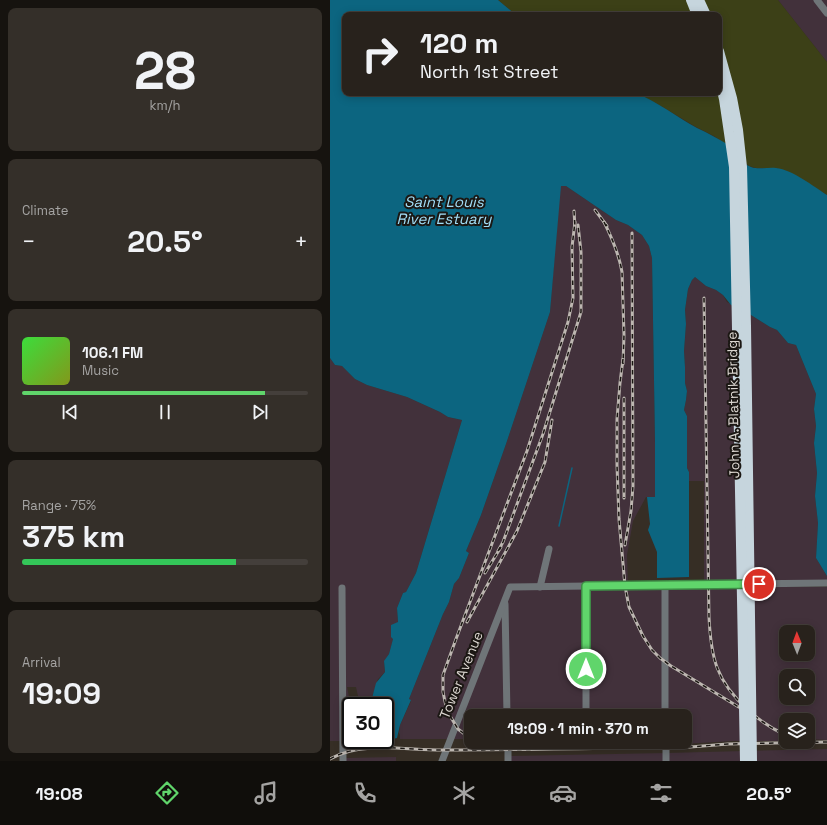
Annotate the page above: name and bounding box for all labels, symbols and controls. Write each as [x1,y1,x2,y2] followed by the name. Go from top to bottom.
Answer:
[420,25,498,61] text: 120 m
[354,28,406,80] icon: right
[134,38,196,104] text: 28
[420,60,559,83] text: North 1st Street
[150,97,180,114] text: km/h
[396,192,492,228] water label: Saint Louis River Estuary
[22,202,68,219] text: Climate
[127,222,203,261] text: 20.5°
[22,227,36,255] text: −
[294,227,308,255] text: +
[723,331,743,479] street label: John A. Blatnik Bridge
[82,343,143,362] text: 106.1 FM
[82,362,119,379] text: Music
[59,401,81,423] icon: previous
[154,401,176,423] icon: pause
[249,401,271,423] icon: next
[22,497,96,514] text: Range · 75%
[22,517,125,556] text: 375 km
[742,567,776,601] pin
[748,573,770,595] icon: arrive
[779,625,815,661] north arrow
[779,625,815,749] map controls
[435,629,487,721] street label: Tower Avenue
[565,648,607,690] position arrow
[22,654,61,671] text: Arrival
[779,669,815,705] button: search
[22,674,101,713] text: 19:09
[342,697,394,749] speed limit sign: 30
[779,713,815,749] button: layers
[507,719,649,738] text: 19:09 · 1 min · 370 m
[153,779,181,807] icon: directions
[252,779,280,807] icon: music
[351,779,379,807] icon: phone
[450,779,478,807] icon: climate
[549,779,577,807] icon: car
[647,779,675,807] icon: filters
[35,782,83,805] text: 19:08
[746,782,792,805] text: 20.5°

